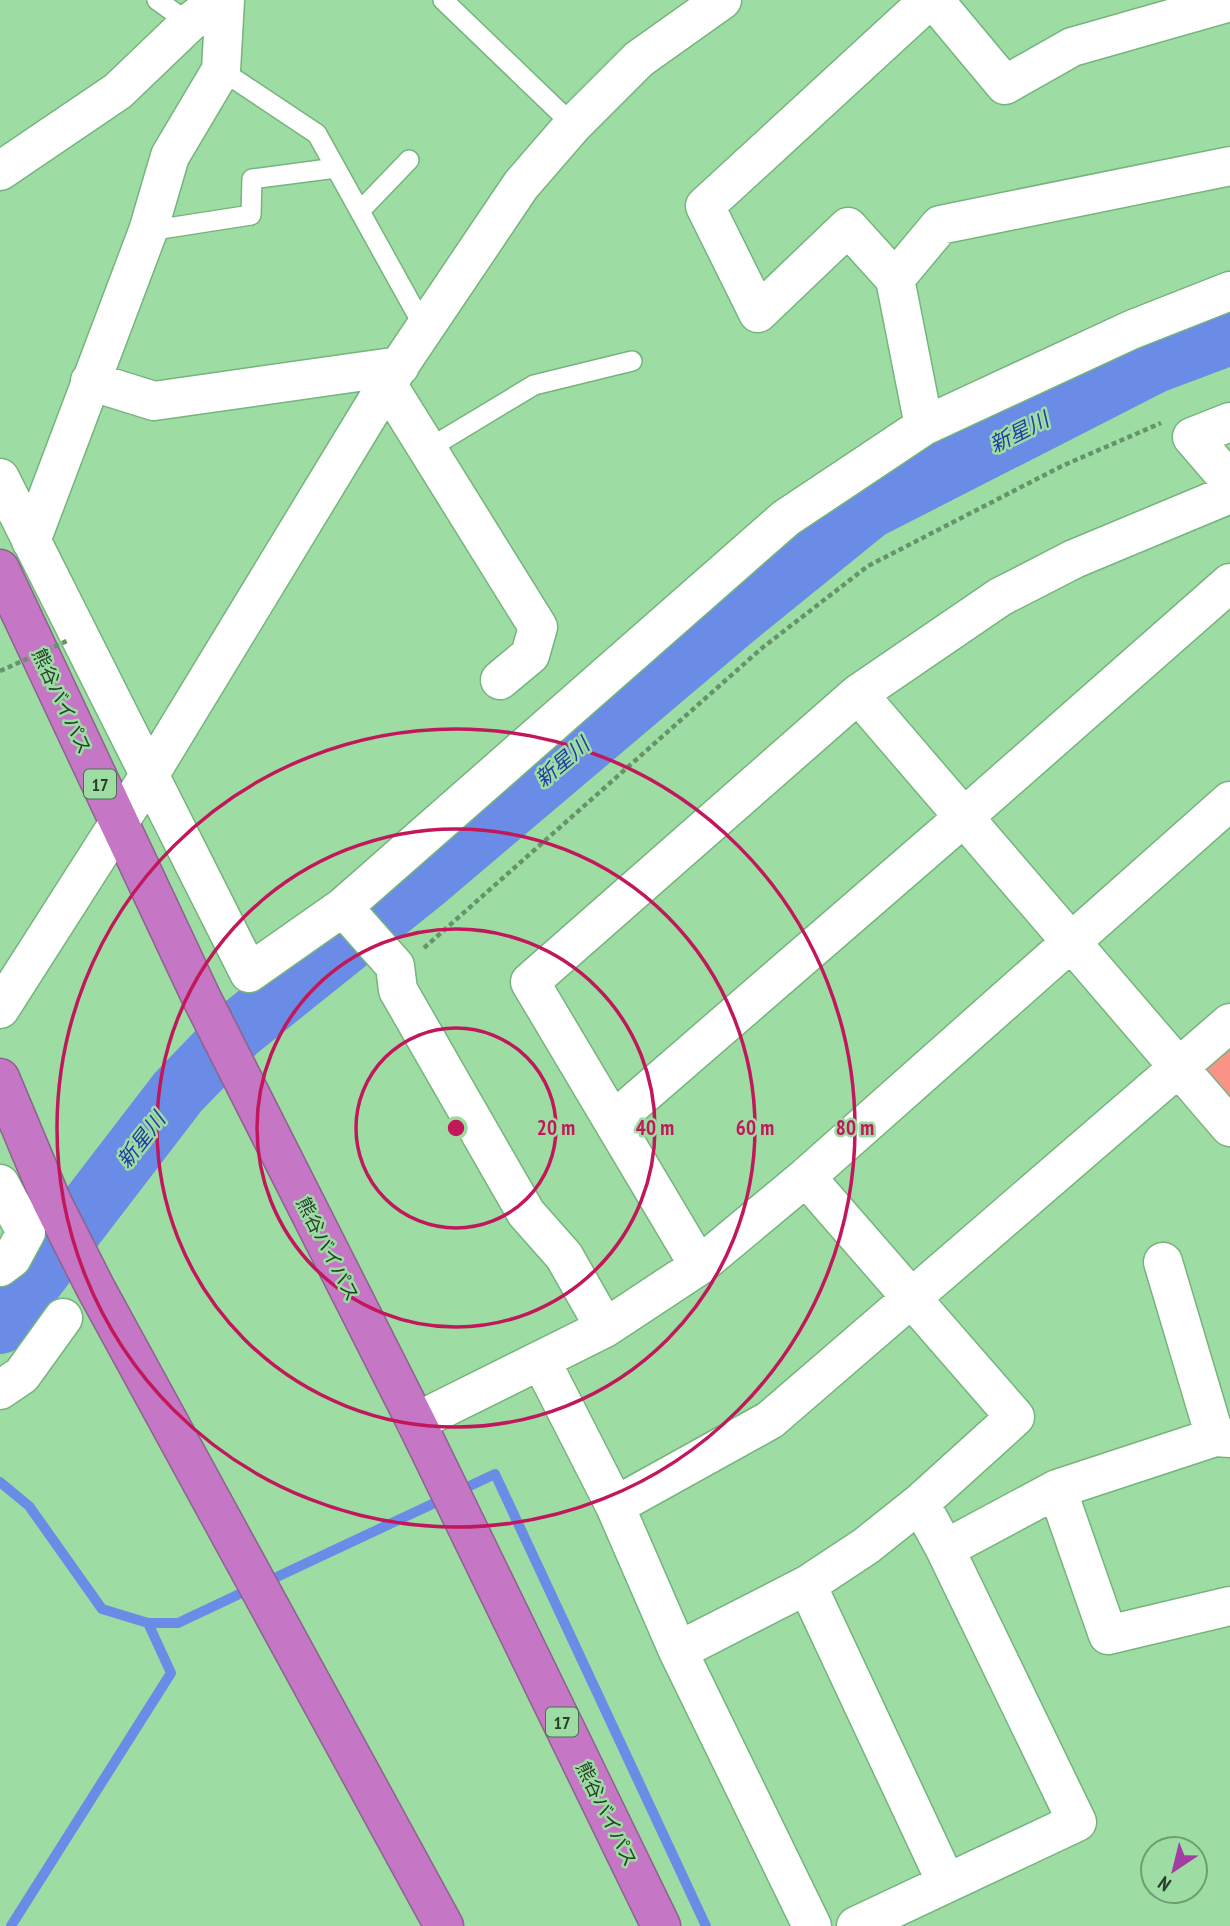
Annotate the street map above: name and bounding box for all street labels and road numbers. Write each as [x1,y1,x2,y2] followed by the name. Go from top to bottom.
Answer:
[27,644,97,758] street label: 熊谷バイパス
[84,770,116,798] road number: 17
[292,1193,364,1305] street label: 熊谷バイパス
[546,1708,578,1736] road number: 17
[571,1758,643,1870] street label: 熊谷バイパス

